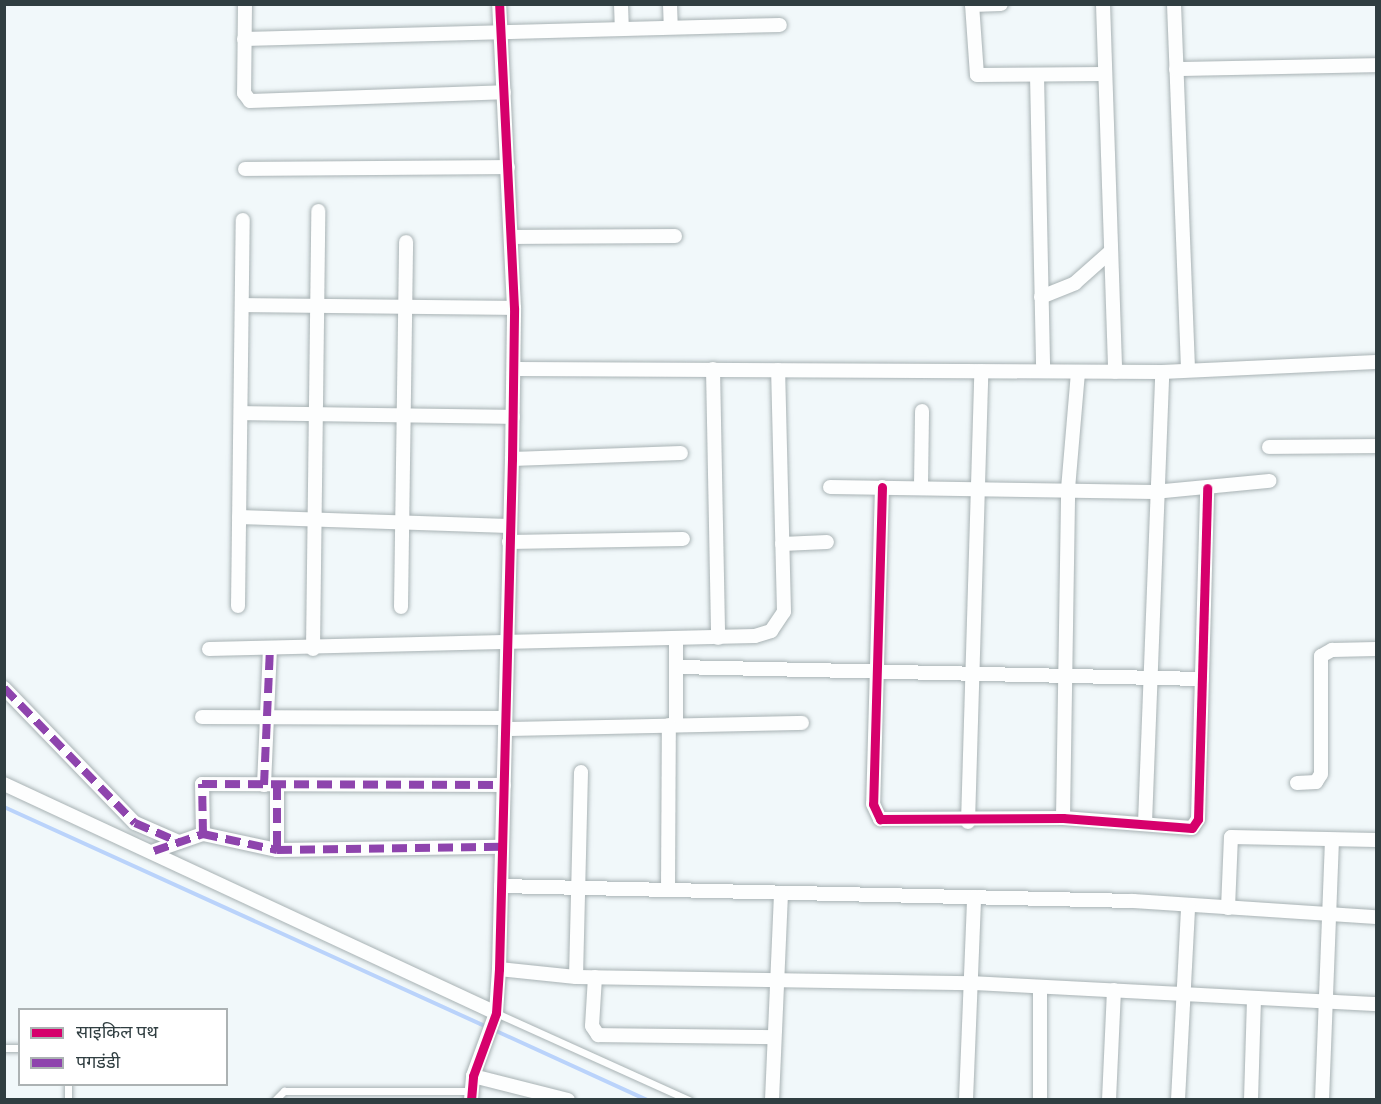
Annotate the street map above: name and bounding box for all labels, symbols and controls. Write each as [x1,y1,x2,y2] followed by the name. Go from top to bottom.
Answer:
[18,1008,228,1086] legend
[76,1021,158,1043] text: साइकिल पथ
[76,1051,120,1073] text: पगडंडी

